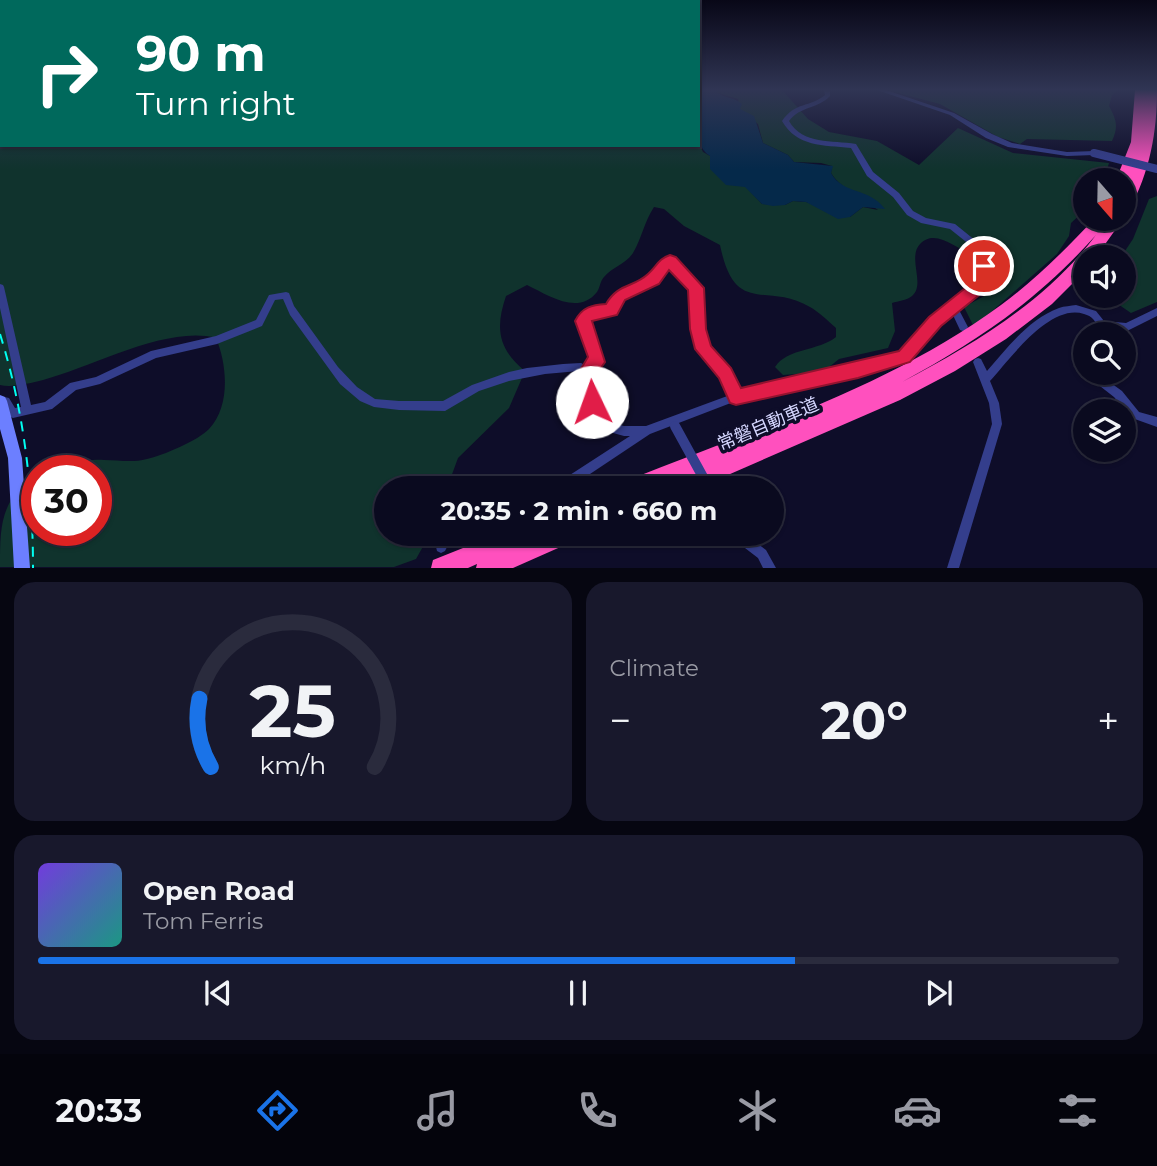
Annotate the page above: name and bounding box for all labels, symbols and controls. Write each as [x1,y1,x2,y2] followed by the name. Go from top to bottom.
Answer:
[136,24,266,83] text: 90 m
[21,28,112,119] icon: right
[136,84,296,123] text: Turn right
[1073,168,1136,231] north arrow
[1073,168,1136,462] map controls
[954,236,1014,296] pin
[1073,245,1136,308] button: sound
[965,247,1003,285] icon: arrive
[1073,322,1136,385] button: search
[555,365,629,439] position arrow
[714,393,822,455] street label: 常磐自動車道
[1073,399,1136,462] button: layers
[21,455,112,546] speed limit sign: 30
[441,495,717,527] text: 20:35 · 2 min · 660 m
[610,654,699,682] text: Climate
[250,668,336,756] text: 25
[820,689,908,752] text: 20°
[610,697,631,744] text: −
[1097,697,1119,744] text: +
[259,750,326,780] text: km/h
[143,875,295,907] text: Open Road
[143,907,263,935] text: Tom Ferris
[199,974,237,1012] icon: previous
[559,974,597,1012] icon: pause
[920,974,958,1012] icon: next
[253,1086,302,1135] icon: directions
[413,1086,462,1135] icon: music
[573,1086,622,1135] icon: phone
[733,1086,782,1135] icon: climate
[893,1086,942,1135] icon: car
[1053,1086,1102,1135] icon: filters
[55,1091,142,1130] text: 20:33

